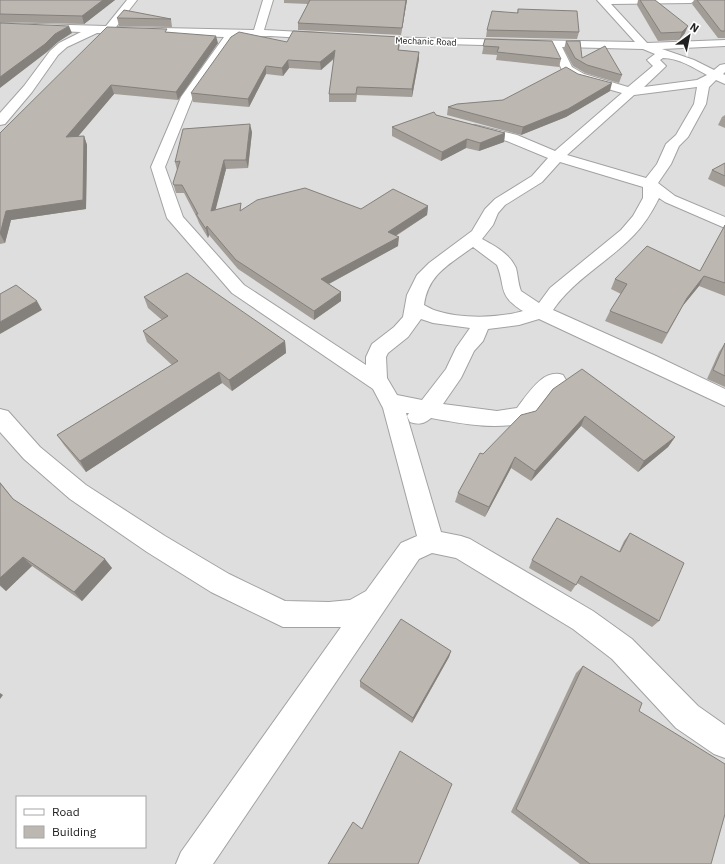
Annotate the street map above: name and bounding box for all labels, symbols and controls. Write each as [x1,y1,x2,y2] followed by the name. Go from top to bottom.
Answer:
[669,16,709,56] north arrow
[687,20,702,36] text: N
[395,34,457,48] street label: Mechanic Road
[16,796,146,848] legend
[52,804,80,819] text: Road
[52,824,97,839] text: Building

